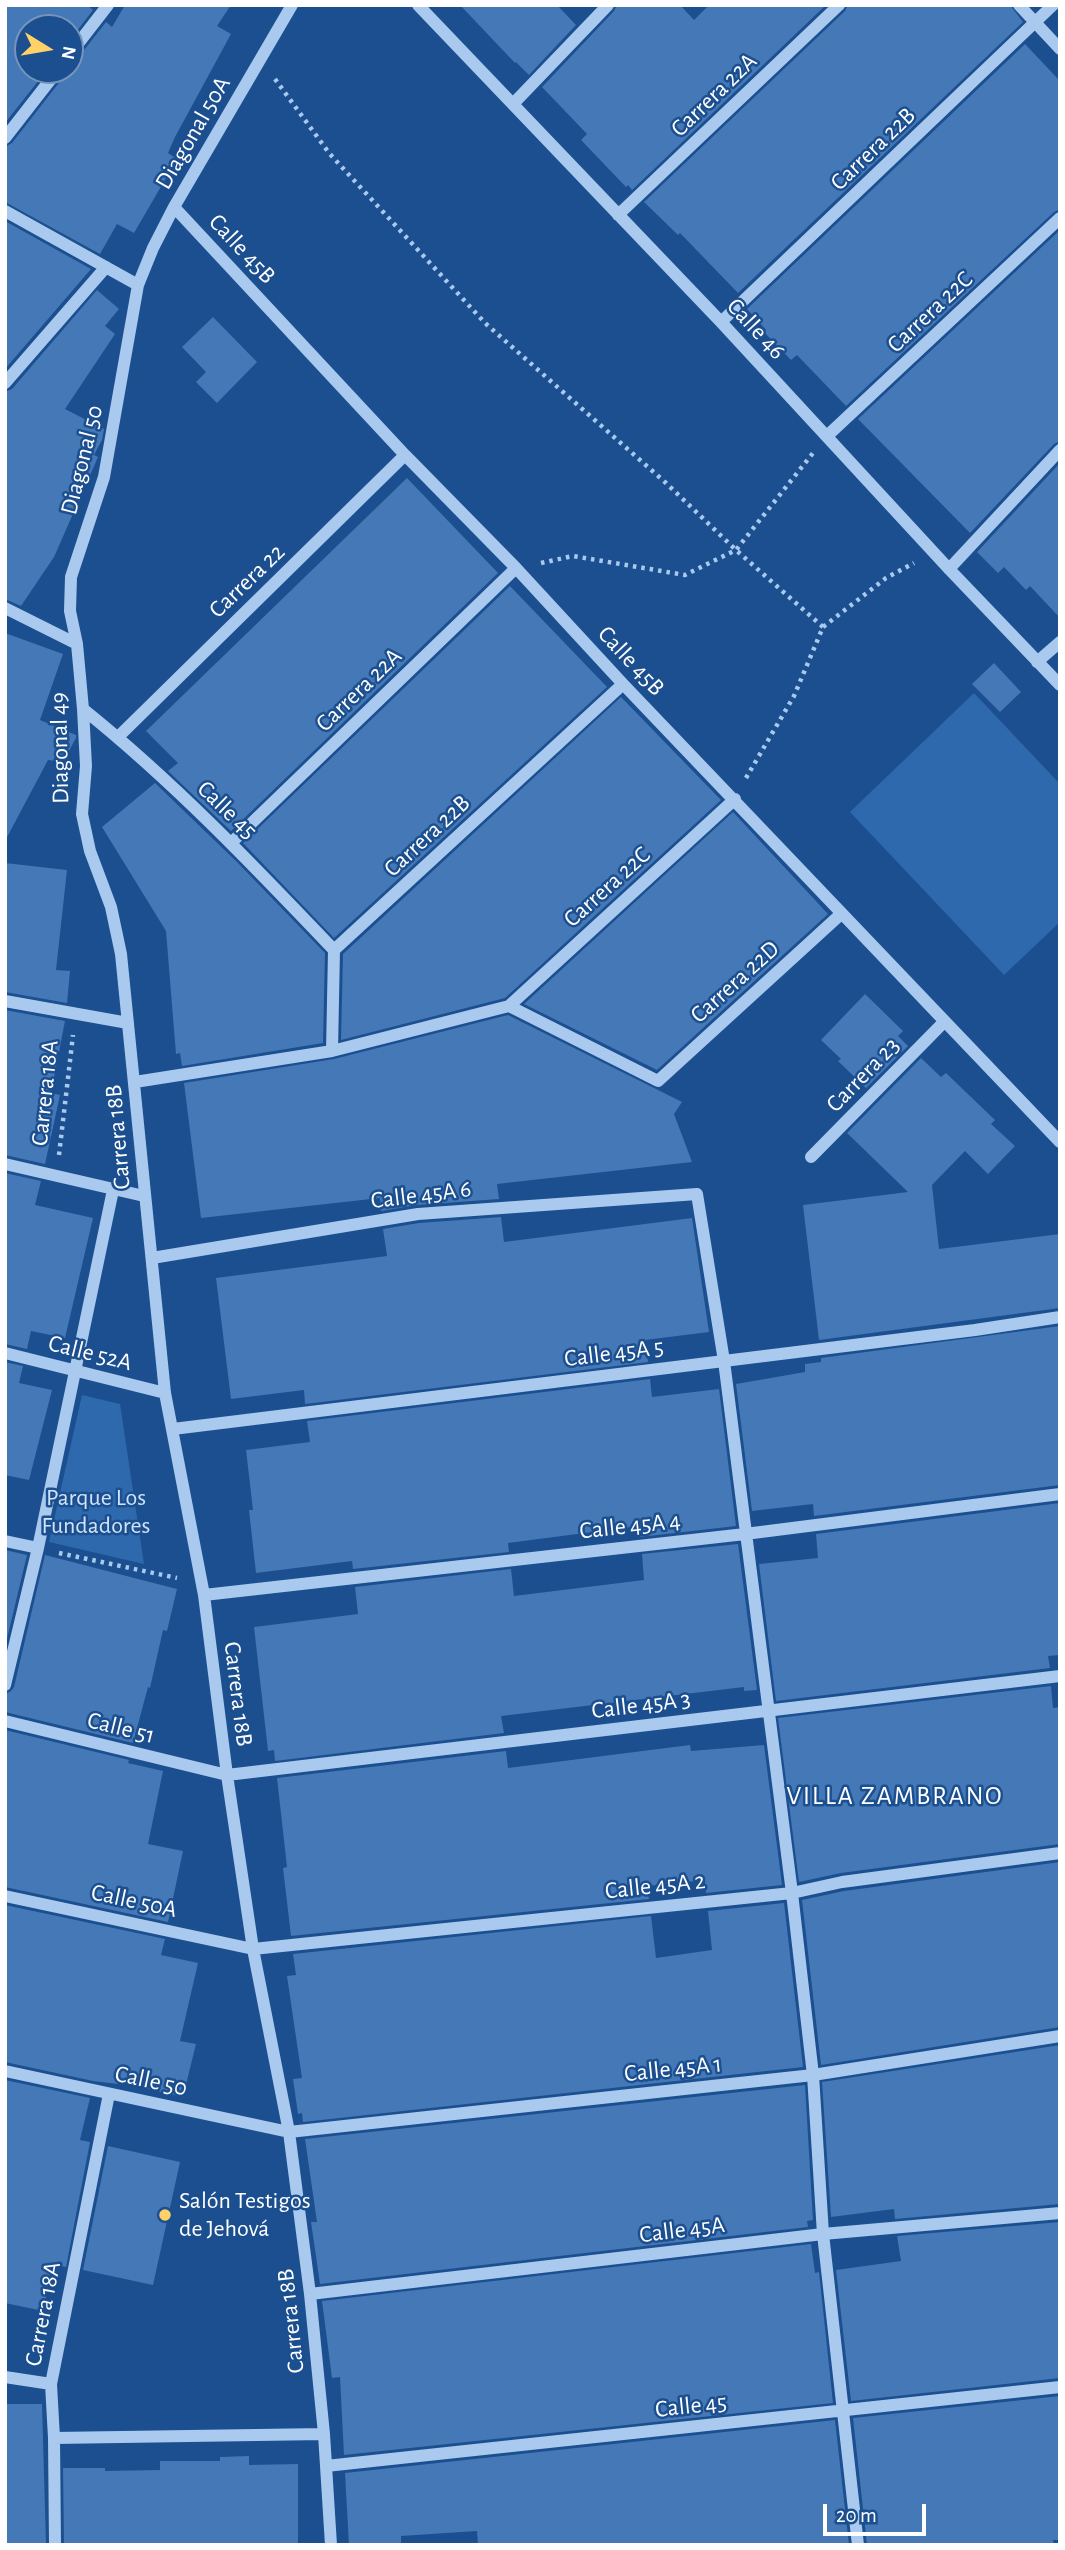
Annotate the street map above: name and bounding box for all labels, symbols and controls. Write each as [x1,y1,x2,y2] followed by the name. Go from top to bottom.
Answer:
[14,14,84,84] north arrow
[58,44,79,61] text: N
[665,47,763,143] street label: Carrera 22A
[149,71,237,195] street label: Diagonal 50A
[824,101,922,197] street label: Carrera 22B
[203,208,281,290] street label: Calle 45B
[881,265,979,359] street label: Carrera 22C
[720,292,792,366] street label: Calle 46
[55,402,109,518] street label: Diagonal 50
[203,538,291,624] street label: Carrera 22
[592,620,670,702] street label: Calle 45B
[310,642,408,738] street label: Carrera 22A
[45,692,75,804] street label: Diagonal 49
[191,775,263,845] street label: Calle 45
[378,789,476,883] street label: Carrera 22B
[558,841,656,933] street label: Carrera 22C
[685,935,785,1029] street label: Carrera 22D
[820,1031,906,1119] street label: Carrera 23
[25,1039,65,1147] street label: Carrera 18A
[99,1083,137,1191] street label: Carrera 18B
[369,1175,473,1215] street label: Calle 45A 6
[45,1329,135,1377] street label: Calle 52A
[563,1333,665,1373] street label: Calle 45A 5
[42,1484,150,1540] park label: Parque Los Fundadores
[578,1506,682,1546] street label: Calle 45A 4
[217,1640,259,1748] street label: Carrera 18B
[590,1685,692,1725] street label: Calle 45A 3
[84,1706,158,1750] street label: Calle 51
[788,1780,1002,1812] district label: VILLA ZAMBRANO
[603,1866,707,1906] street label: Calle 45A 2
[88,1878,180,1924] street label: Calle 50A
[623,2050,723,2088] street label: Calle 45A 1
[112,2059,190,2103] street label: Calle 50
[179,2187,311,2243] place label: Salón Testigos de Jehová
[157,2207,173,2223] marker: Salón Testigos de Jehová
[638,2210,726,2250] street label: Calle 45A
[19,2259,67,2369] street label: Carrera 18A
[271,2267,311,2375] street label: Carrera 18B
[654,2388,728,2424] street label: Calle 45
[827,2490,930,2534] scale bar
[836,2505,877,2526] text: 20 m

